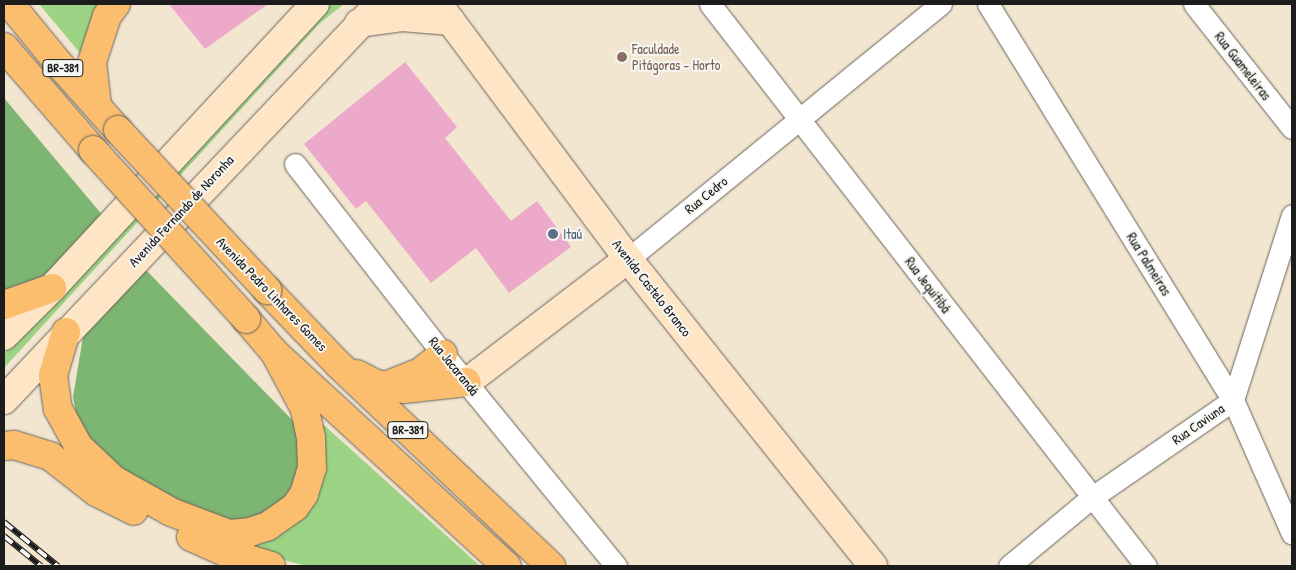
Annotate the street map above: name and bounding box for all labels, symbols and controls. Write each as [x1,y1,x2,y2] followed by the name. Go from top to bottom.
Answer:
[1211,28,1275,104] street label: Rua Guameleiras
[632,41,720,74] place label: Faculdade Pitágoras - Horto
[616,51,628,63] marker: Faculdade Pitágoras - Horto
[42,58,84,78] road number: BR-381
[125,152,237,270] street label: Avenida Fernando de Noronha
[681,173,731,217] street label: Rua Cedro
[563,226,582,242] place label: Itaú
[547,228,559,240] marker: Itaú
[1123,229,1175,299] street label: Rua Palmeiras
[213,233,331,355] street label: Avenida Pedro Linhares Gomes
[609,236,695,340] street label: Avenida Castelo Branco
[901,254,955,316] street label: Rua Jequitibá
[425,333,483,399] street label: Rua Jacarandá
[1169,400,1227,448] street label: Rua Caviuna
[387,420,429,440] road number: BR-381

